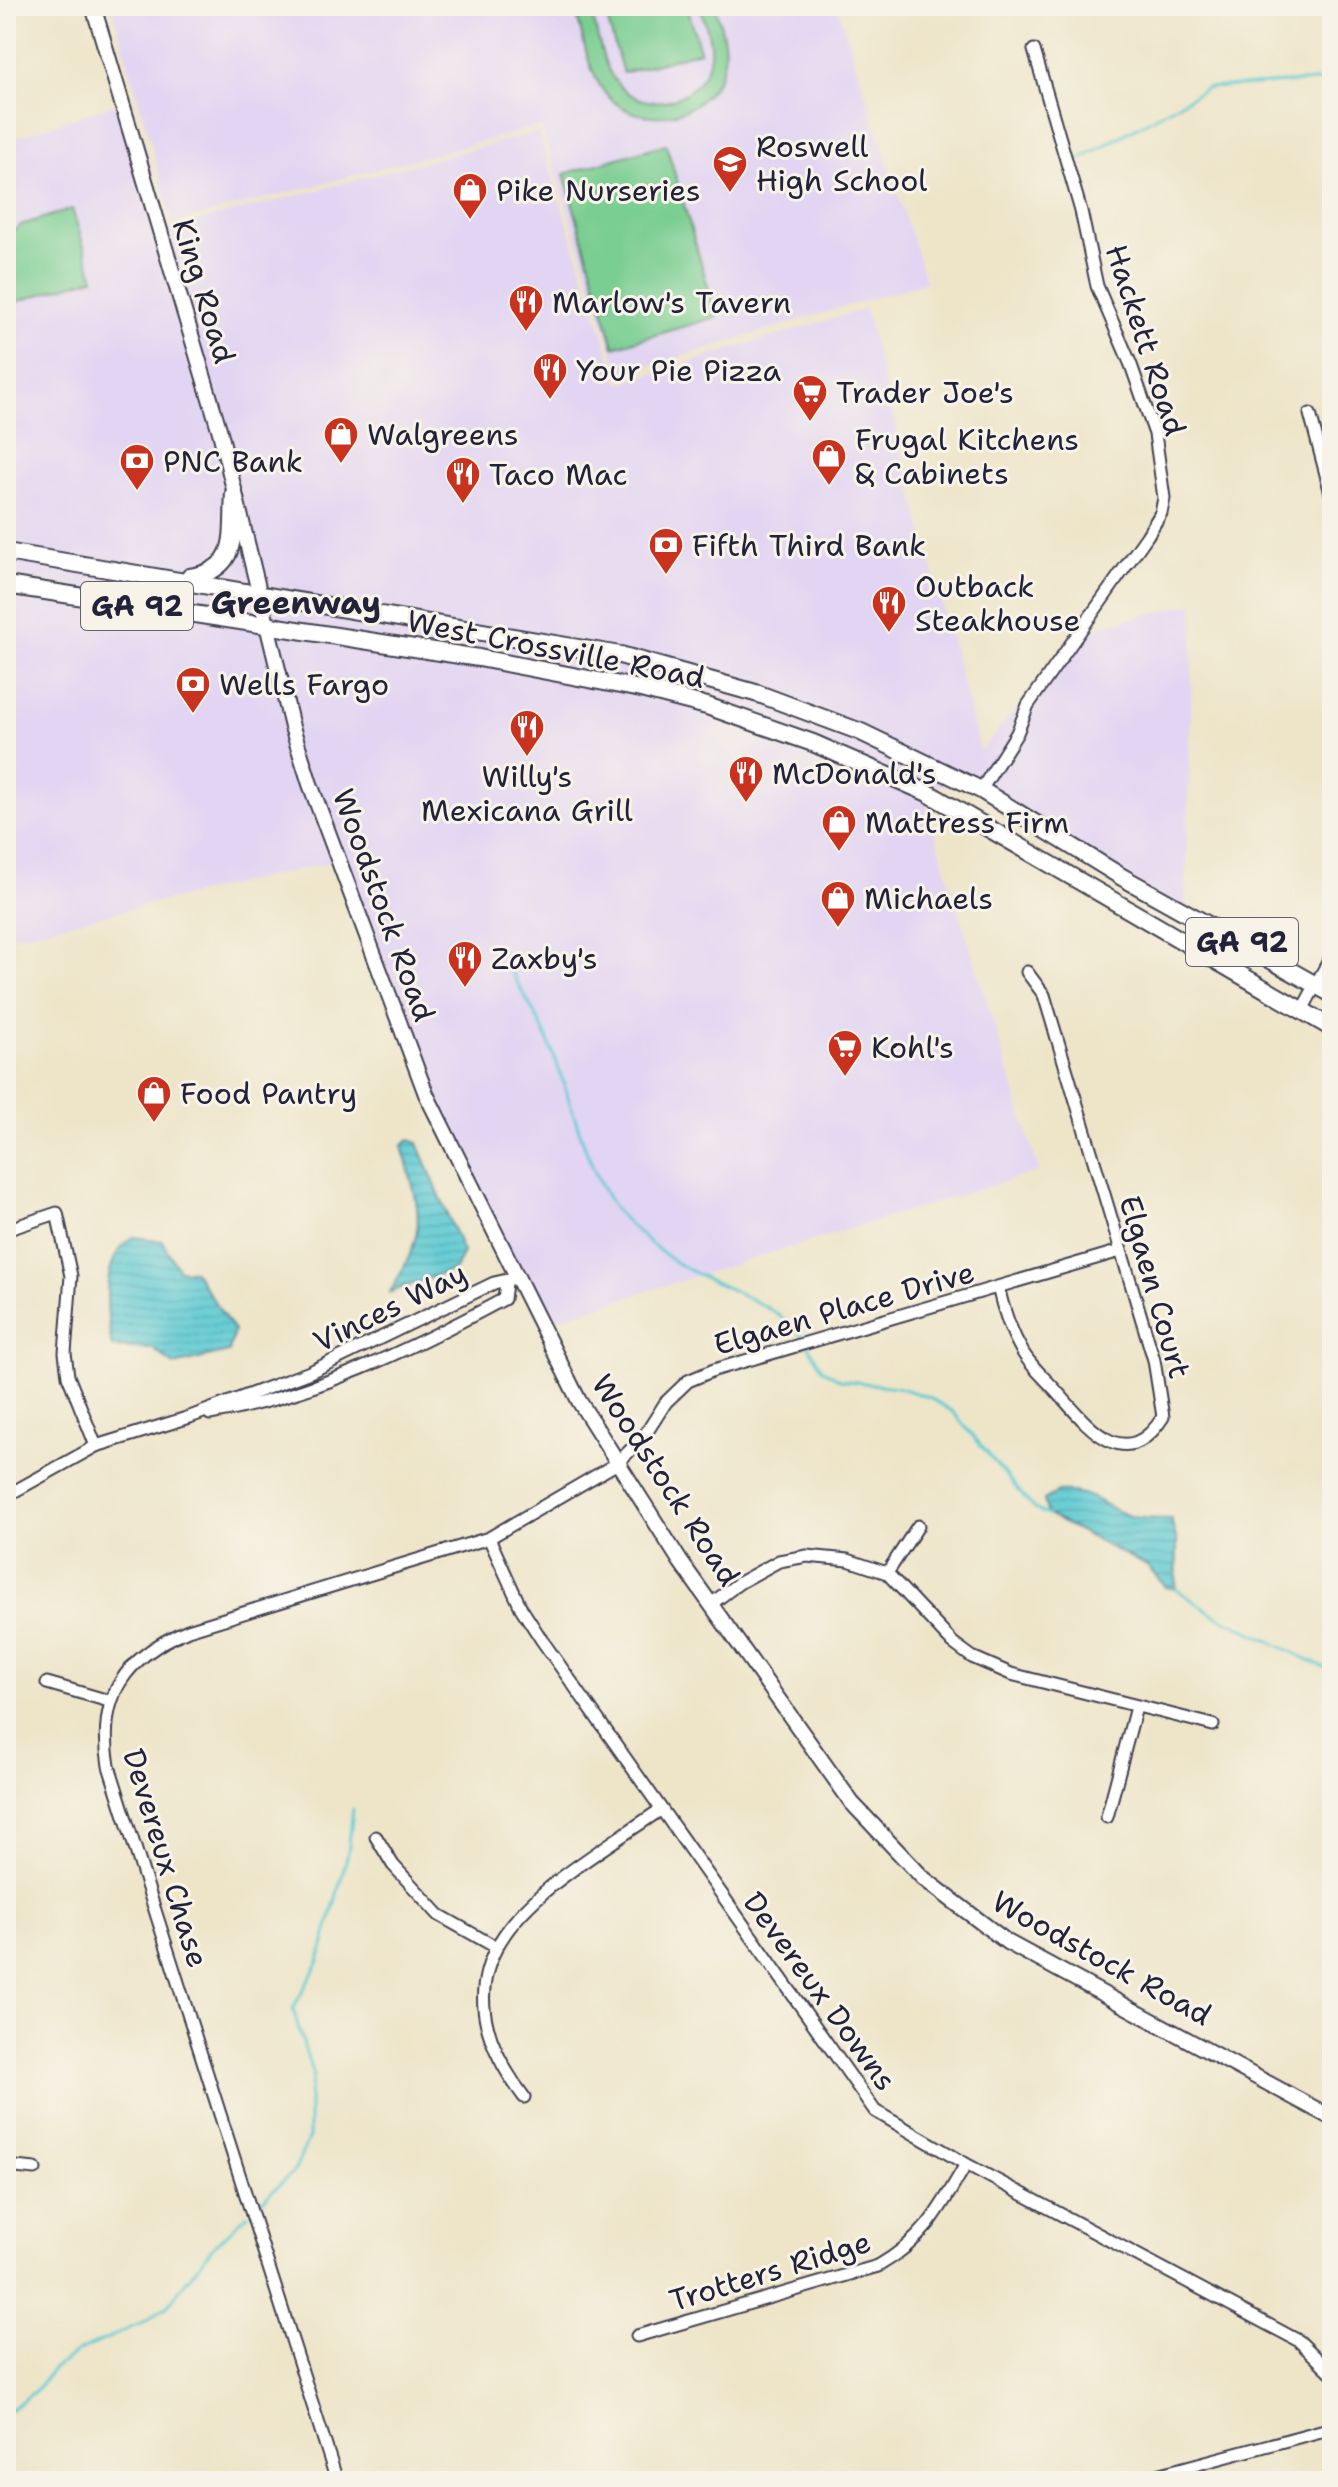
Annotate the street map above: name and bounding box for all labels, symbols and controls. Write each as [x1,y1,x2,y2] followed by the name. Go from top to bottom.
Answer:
[756,126,927,201] place label: Roswell High School
[711,144,749,194] school or university icon: Roswell High School
[496,170,701,211] place label: Pike Nurseries
[451,171,489,221] shop icon: Pike Nurseries
[163,214,245,368] street label: King Road
[1096,239,1196,441] street label: Hackett Road
[552,282,791,323] place label: Marlow's Tavern
[507,283,545,333] restaurant icon: Marlow's Tavern
[576,350,782,391] place label: Your Pie Pizza
[531,351,569,401] restaurant icon: Your Pie Pizza
[836,372,1014,413] place label: Trader Joe's
[791,373,829,423] supermarket icon: Trader Joe's
[367,414,518,455] place label: Walgreens
[322,415,360,465] shop icon: Walgreens
[855,419,1079,494] place label: Frugal Kitchens & Cabinets
[810,437,848,487] shop icon: Frugal Kitchens & Cabinets
[163,441,303,482] place label: PNC Bank
[118,442,156,492] bank icon: PNC Bank
[489,454,628,495] place label: Taco Mac
[444,455,482,505] restaurant icon: Taco Mac
[692,525,926,566] place label: Fifth Third Bank
[647,526,685,576] bank icon: Fifth Third Bank
[915,566,1080,641] place label: Outback Steakhouse
[211,581,381,624] district label: Greenway
[81,582,193,630] road number: GA 92
[870,584,908,634] restaurant icon: Outback Steakhouse
[404,600,708,698] street label: West Crossville Road
[219,664,389,705] place label: Wells Fargo
[174,665,212,715] bank icon: Wells Fargo
[508,708,546,758] restaurant icon: Willy's Mexicana Grill
[772,753,937,794] place label: McDonald's
[727,754,765,804] restaurant icon: McDonald's
[421,756,633,831] place label: Willy's Mexicana Grill
[323,783,445,1027] street label: Woodstock Road
[865,802,1069,843] place label: Mattress Firm
[820,803,858,853] shop icon: Mattress Firm
[864,878,993,919] place label: Michaels
[819,879,857,929] shop icon: Michaels
[1186,918,1298,966] road number: GA 92
[491,938,598,979] place label: Zaxby's
[446,939,484,989] restaurant icon: Zaxby's
[871,1027,954,1068] place label: Kohl's
[826,1028,864,1078] supermarket icon: Kohl's
[180,1073,357,1114] place label: Food Pantry
[135,1074,173,1124] shop icon: Food Pantry
[1109,1191,1201,1383] street label: Elgaen Court
[709,1251,979,1365] street label: Elgaen Place Drive
[306,1252,474,1362] street label: Vinces Way
[582,1366,750,1594] street label: Woodstock Road
[113,1744,219,1972] street label: Devereux Chase
[985,1881,1219,2035] street label: Woodstock Road
[734,1883,906,2099] street label: Devereux Downs
[664,2221,876,2321] street label: Trotters Ridge

